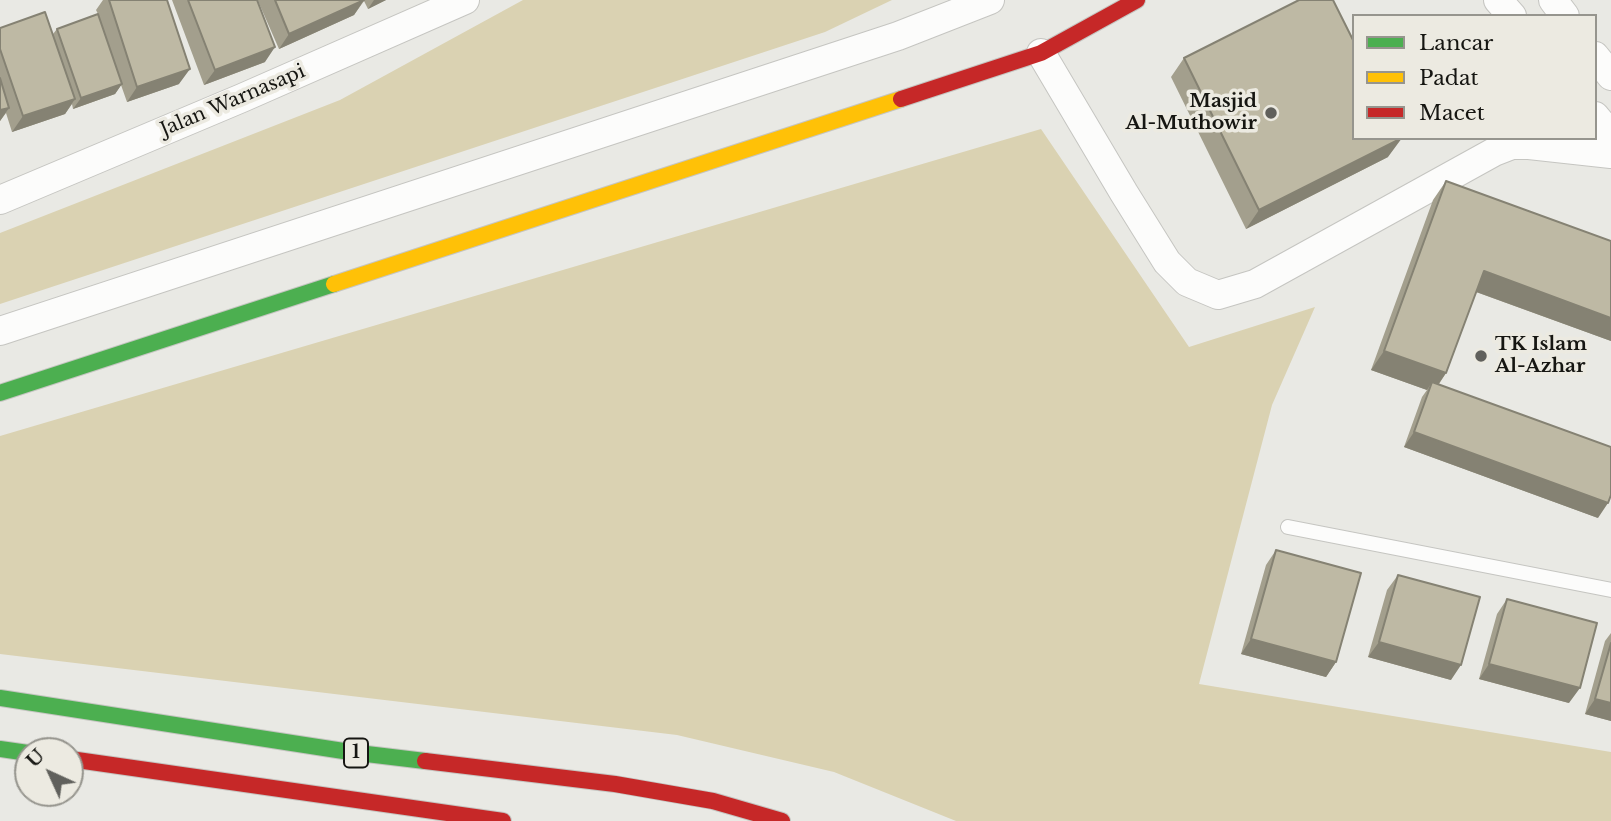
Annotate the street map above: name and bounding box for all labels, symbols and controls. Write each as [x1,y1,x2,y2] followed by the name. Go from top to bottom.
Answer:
[1352,14,1597,140] legend
[1419,30,1493,56] text: Lancar
[157,60,309,142] street label: Jalan Warnasapi
[1419,65,1479,91] text: Padat
[1125,91,1257,135] place label: Masjid Al-Muthowir
[1419,100,1485,126] text: Macet
[1263,105,1279,121] marker: Masjid Al-Muthowir
[1495,334,1587,378] place label: TK Islam Al-Azhar
[1473,348,1489,364] marker: TK Islam Al-Azhar
[14,737,84,807] north arrow
[344,738,368,768] road number: 1
[21,744,49,772] text: U

